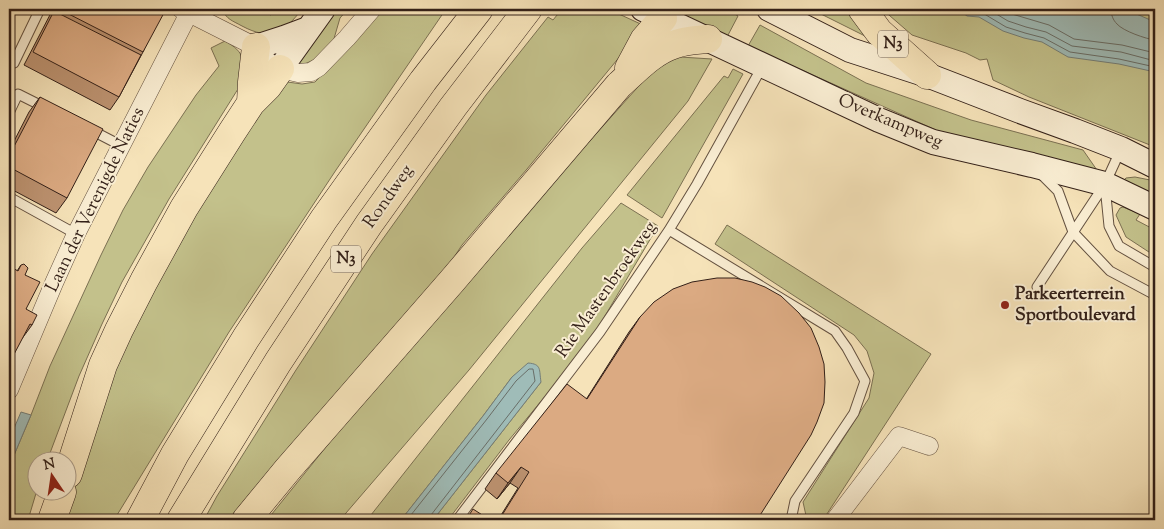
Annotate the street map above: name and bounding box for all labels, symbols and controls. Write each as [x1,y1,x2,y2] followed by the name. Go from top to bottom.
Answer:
[878,31,908,58] road number: N3
[834,88,947,156] street label: Overkampweg
[40,103,152,297] street label: Laan der Verenigde Naties
[357,160,421,234] street label: Rondweg
[550,216,664,364] street label: Rie Mastenbroekweg
[331,245,361,272] road number: N3
[1015,282,1137,329] place label: Parkeerterrein Sportboulevard
[999,299,1011,311] marker: Parkeerterrein Sportboulevard
[28,452,78,502] north arrow
[42,454,57,476] text: N

